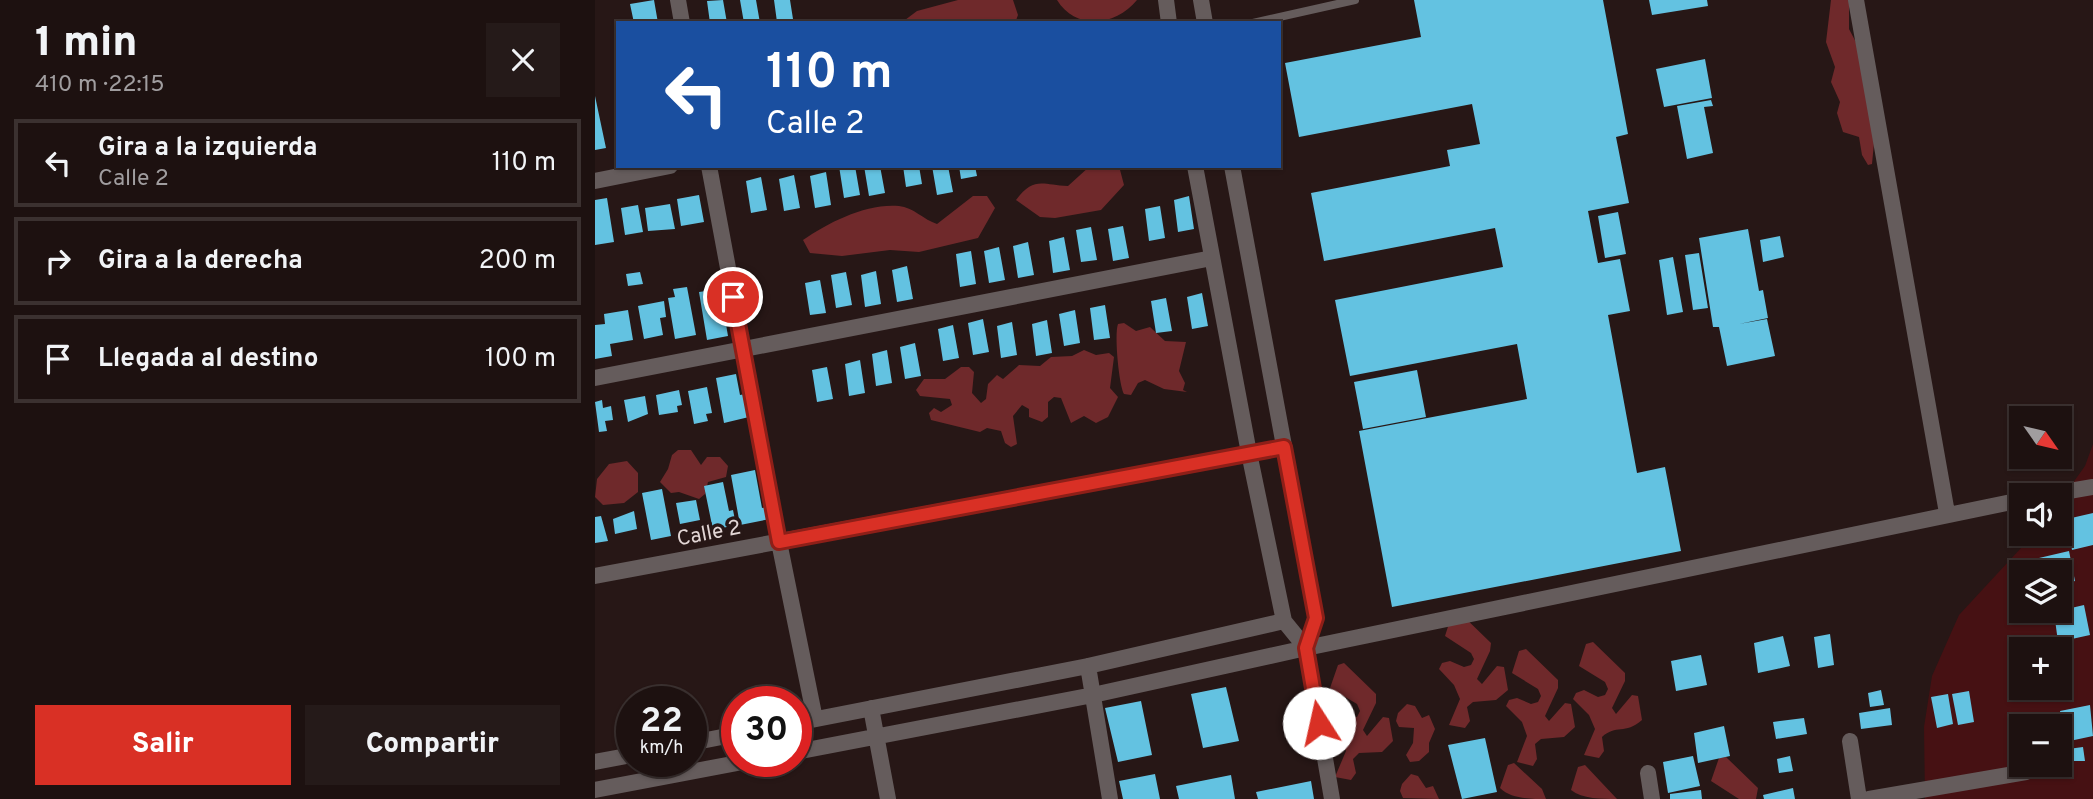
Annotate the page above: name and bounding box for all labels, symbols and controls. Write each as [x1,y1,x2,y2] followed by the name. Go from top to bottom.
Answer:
[35,18,138,71] text: 1 min
[486,23,560,97] button: close
[766,44,893,106] text: 110 m
[651,49,742,140] icon: left
[35,71,165,100] text: 410 m · 22:15
[766,105,865,145] text: Calle 2
[98,132,317,165] text: Gira a la izquierda
[39,144,77,182] icon: left
[492,147,556,180] text: 110 m
[98,165,169,194] text: Calle 2
[39,242,77,280] icon: right
[98,245,303,278] text: Gira a la derecha
[479,245,556,278] text: 200 m
[703,267,763,327] pin
[714,278,752,316] icon: arrive
[39,340,77,378] icon: arrive
[98,343,318,376] text: Llegada al destino
[485,343,556,376] text: 100 m
[2009,406,2072,469] north arrow
[2009,406,2072,777] map controls
[2009,483,2072,546] button: sound
[675,515,743,553] street label: Calle 2
[2009,560,2072,623] button: layers
[2009,637,2072,700] button: +
[721,686,812,777] speed limit sign: 30
[1282,686,1356,760] position arrow
[640,700,683,744] text: 22
[35,705,291,785] button: Salir
[305,705,560,785] button: Compartir
[2009,714,2072,777] button: −
[640,737,683,760] text: km/h

